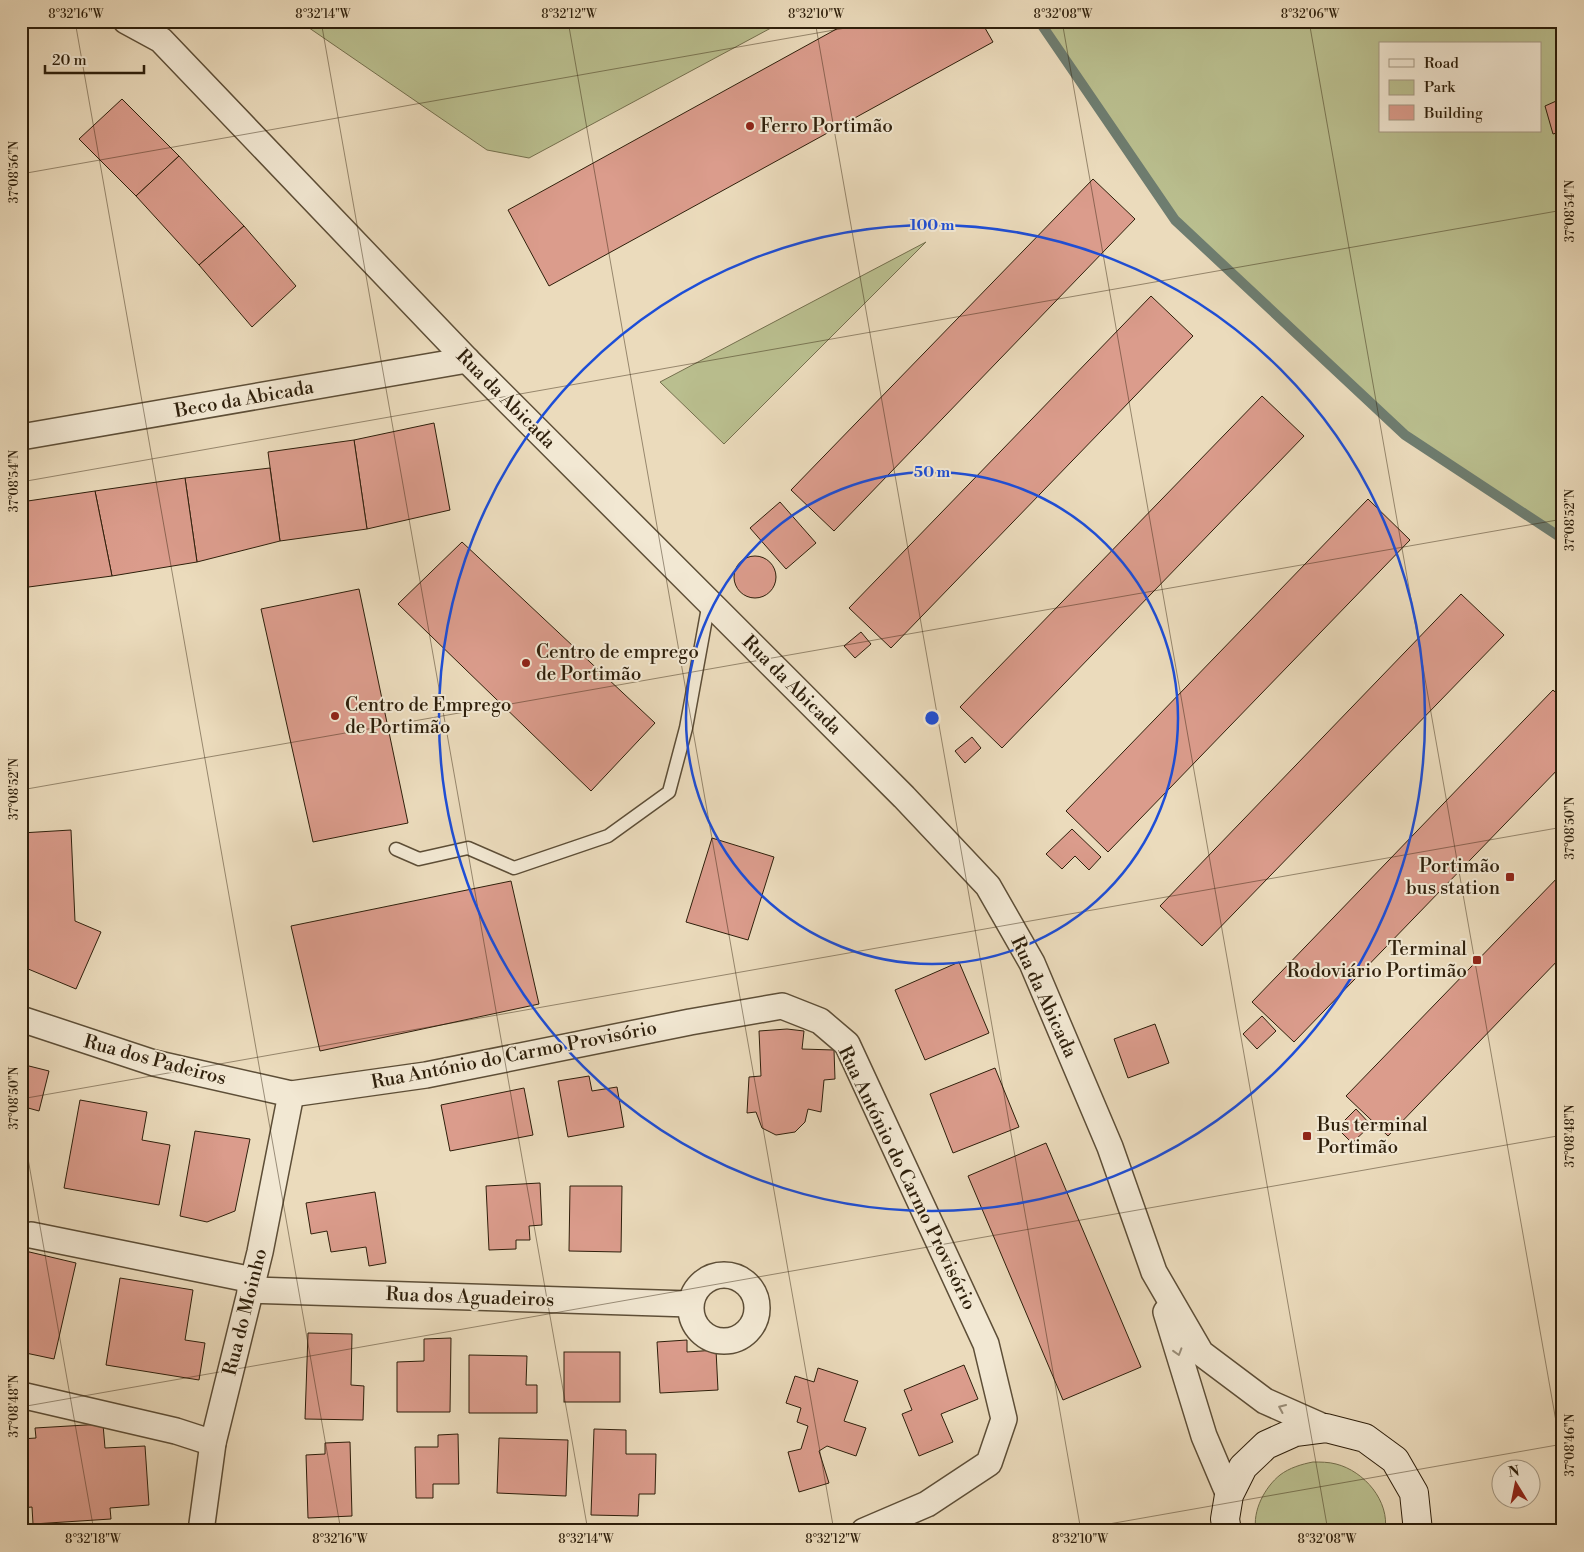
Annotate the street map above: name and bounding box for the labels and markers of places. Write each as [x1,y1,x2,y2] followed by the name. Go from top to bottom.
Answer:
[760,114,893,138] place label: Ferro Portimão
[744,120,756,132] marker: Ferro Portimão
[536,640,699,686] place label: Centro de emprego de Portimão
[520,657,532,669] marker: Centro de emprego de Portimão
[345,693,511,739] place label: Centro de Emprego de Portimão
[923,709,941,727] centre of rings
[329,710,341,722] marker: Centro de Emprego de Portimão
[1406,854,1500,900] place label: Portimão bus station
[1504,871,1516,883] marker: Portimão bus station
[1286,937,1467,983] place label: Terminal Rodoviário Portimão
[1471,954,1483,966] marker: Terminal Rodoviário Portimão
[1316,1113,1428,1159] place label: Bus terminal Portimão
[1301,1130,1313,1142] marker: Bus terminal Portimão

